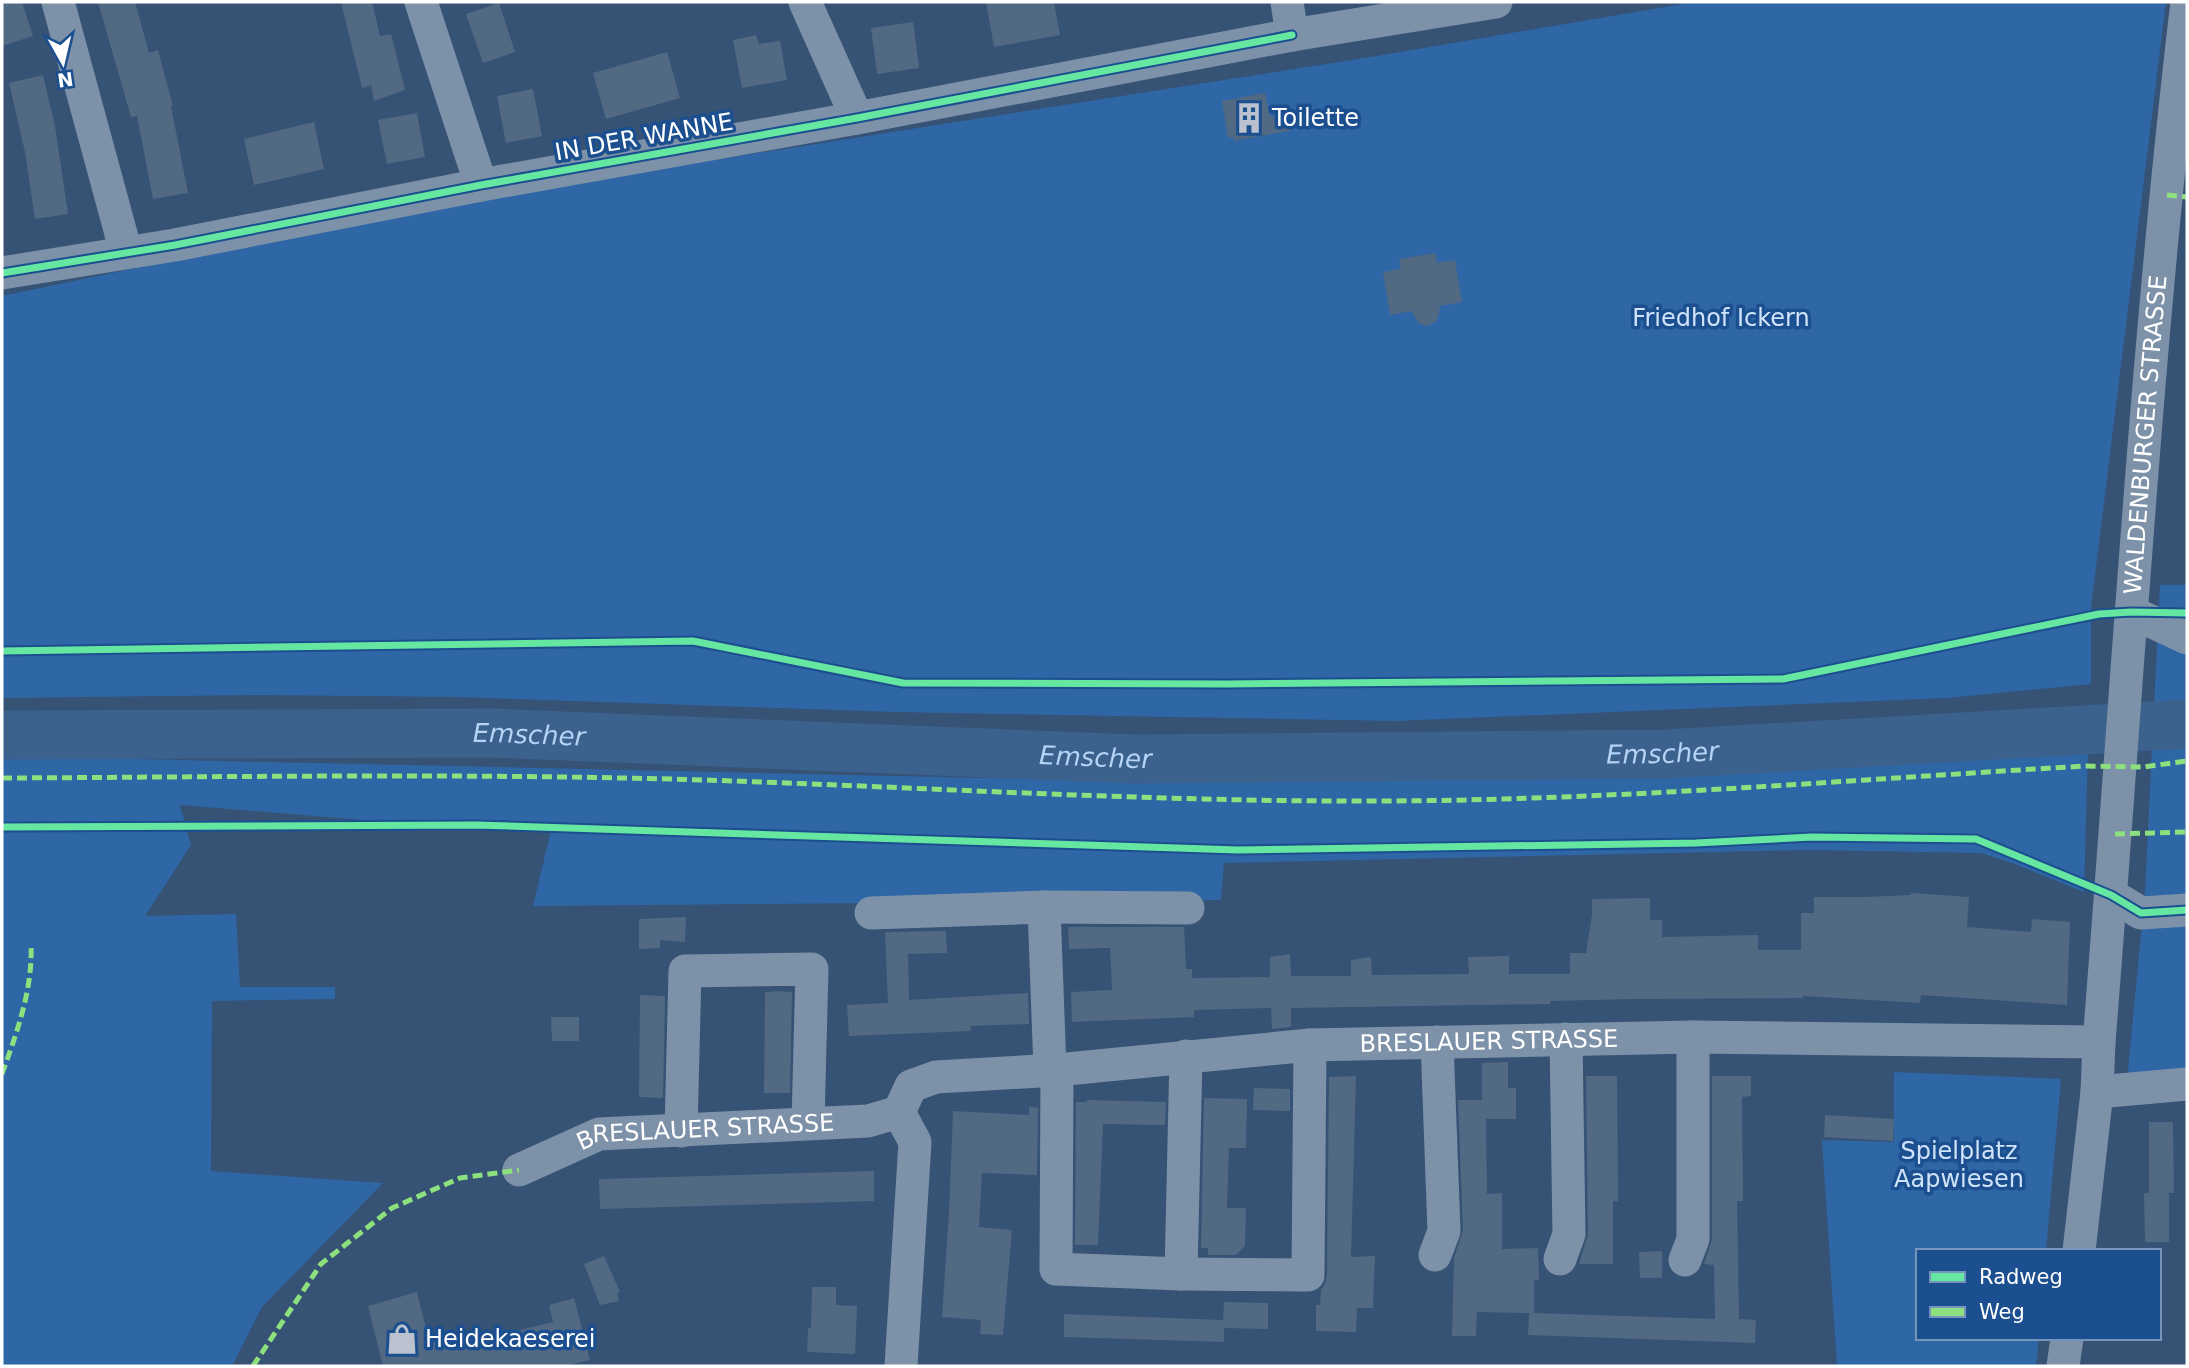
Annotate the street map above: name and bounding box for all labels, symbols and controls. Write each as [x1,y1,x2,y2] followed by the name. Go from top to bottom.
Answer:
[28,28,98,98] north arrow
[56,68,75,92] text: N
[1232,101,1266,135] building icon: Toilette
[1271,104,1359,132] place label: Toilette
[553,108,735,166] street label: IN DER WANNE
[2119,274,2173,596] street label: WALDENBURGER STRASSE
[1632,304,1810,332] park label: Friedhof Ickern
[473,718,588,752] water label: Emscher
[1606,736,1722,770] water label: Emscher
[1039,740,1154,774] water label: Emscher
[1359,1025,1619,1058] street label: BRESLAUER STRASSE
[572,1109,835,1156] street label: BRESLAUER STRASSE
[1894,1137,2024,1193] park label: Spielplatz Aapwiesen
[1916,1249,2161,1340] legend
[1979,1265,2063,1289] text: Radweg
[1979,1300,2025,1324] text: Weg
[385,1322,419,1356] shop icon: Heidekaeserei
[425,1325,595,1353] place label: Heidekaeserei

